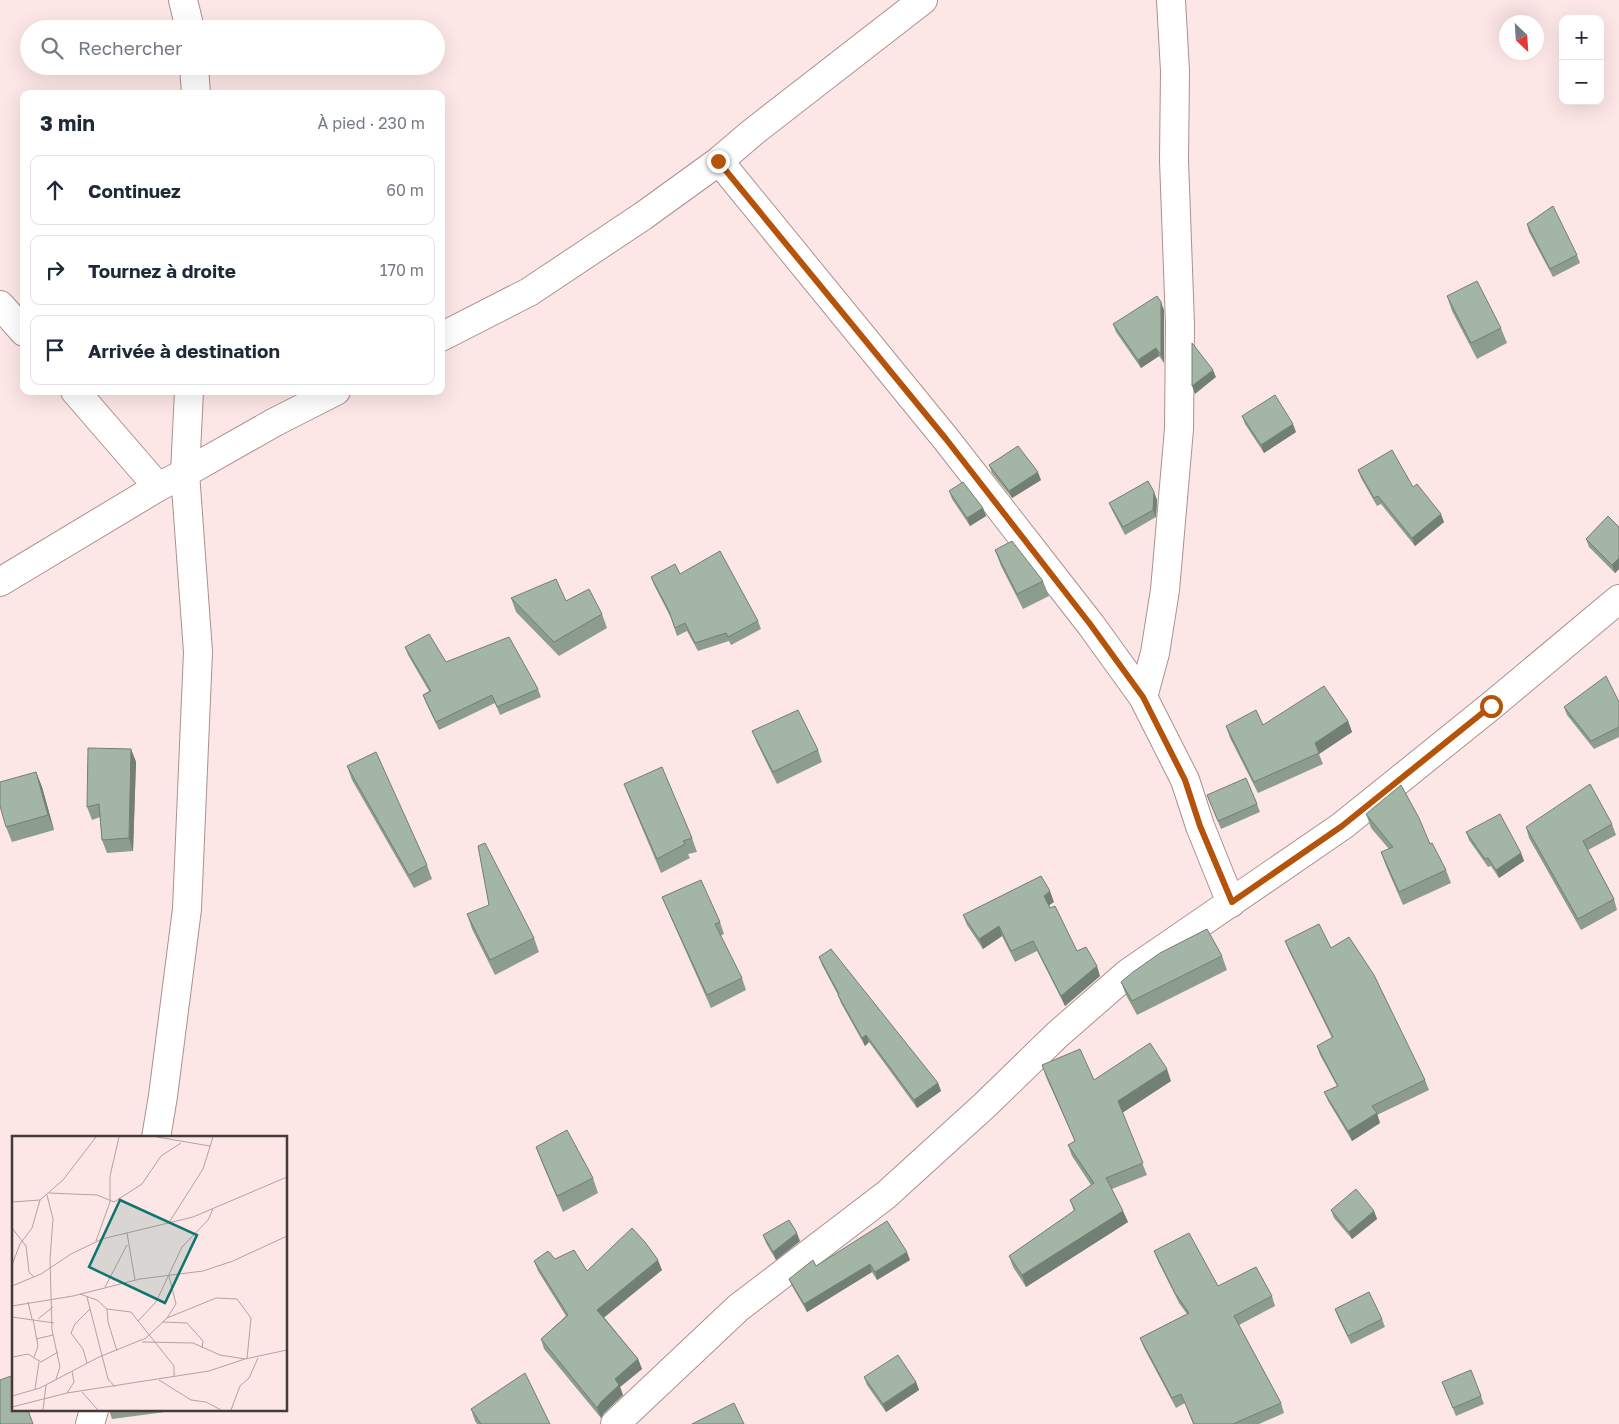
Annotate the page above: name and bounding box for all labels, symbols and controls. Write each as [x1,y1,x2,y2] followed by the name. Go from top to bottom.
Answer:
[1499,15,1544,60] north arrow
[1559,15,1604,105] map controls
[1559,15,1604,60] button: +
[20,20,445,75] search box
[38,34,66,62] icon: search
[78,36,183,59] text: Rechercher
[1559,60,1604,105] button: −
[40,110,95,136] text: 3 min
[318,113,425,133] text: À pied · 230 m
[707,150,730,173] route end
[41,176,69,204] icon: ahead
[88,179,181,202] text: Continuez
[386,180,424,200] text: 60 m
[41,256,69,284] icon: right
[88,259,236,282] text: Tournez à droite
[380,260,424,280] text: 170 m
[41,336,69,364] icon: arrive
[88,339,280,362] text: Arrivée à destination
[1480,695,1503,718] route start
[12,1136,288,1412] inset map

